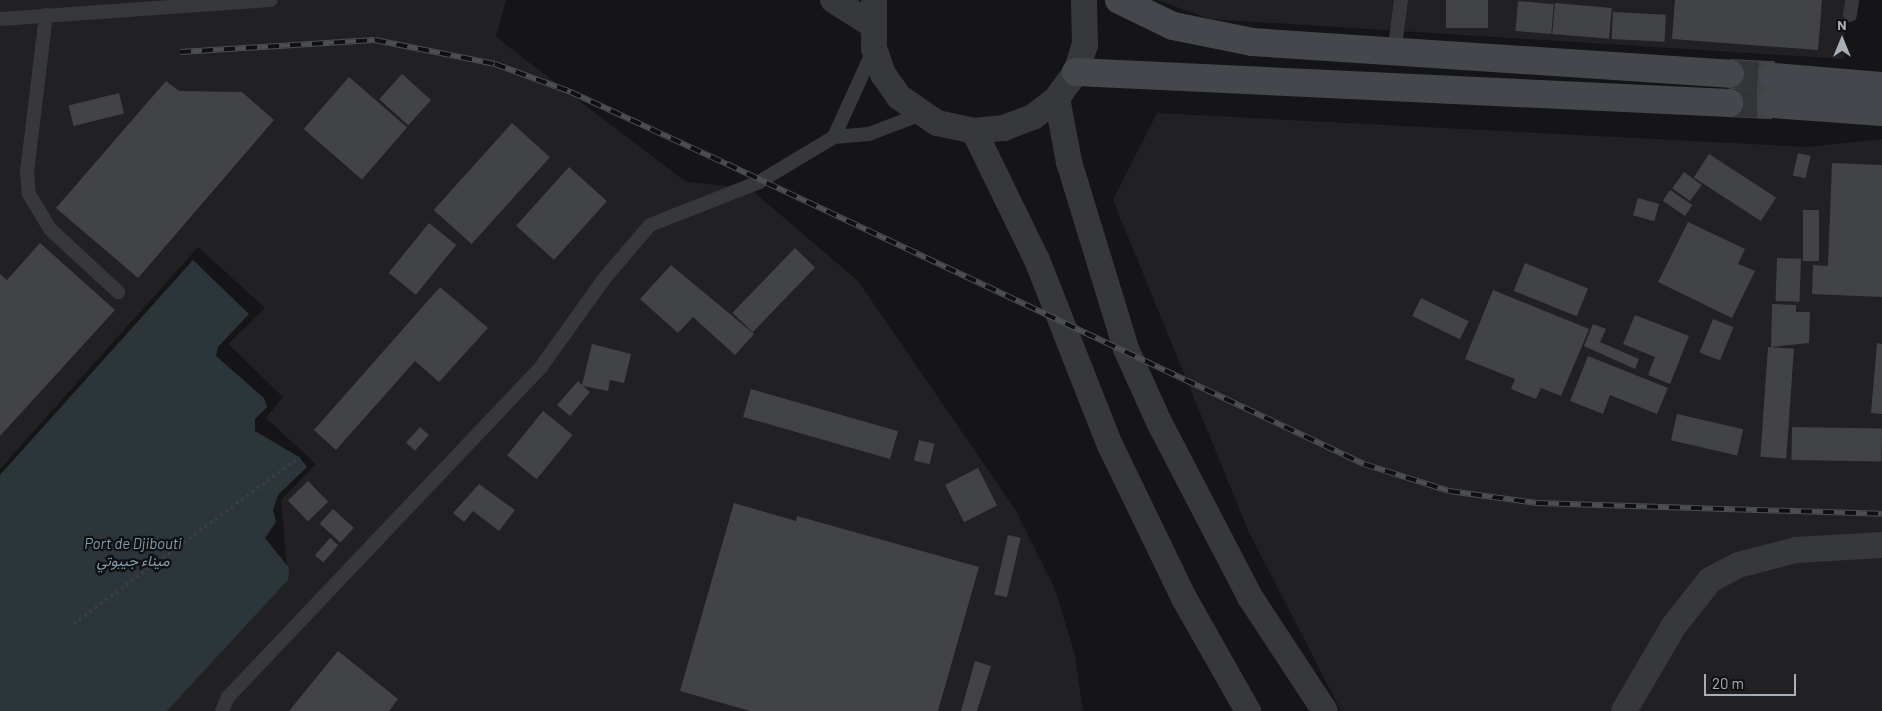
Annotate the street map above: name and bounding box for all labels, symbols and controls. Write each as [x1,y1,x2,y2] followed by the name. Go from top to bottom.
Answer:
[1817,15,1867,65] north arrow
[1837,16,1847,33] text: N
[84,534,182,569] water label: Port de Djibouti ميناء جيبوتي
[1707,664,1800,696] scale bar
[1712,674,1744,692] text: 20 m

